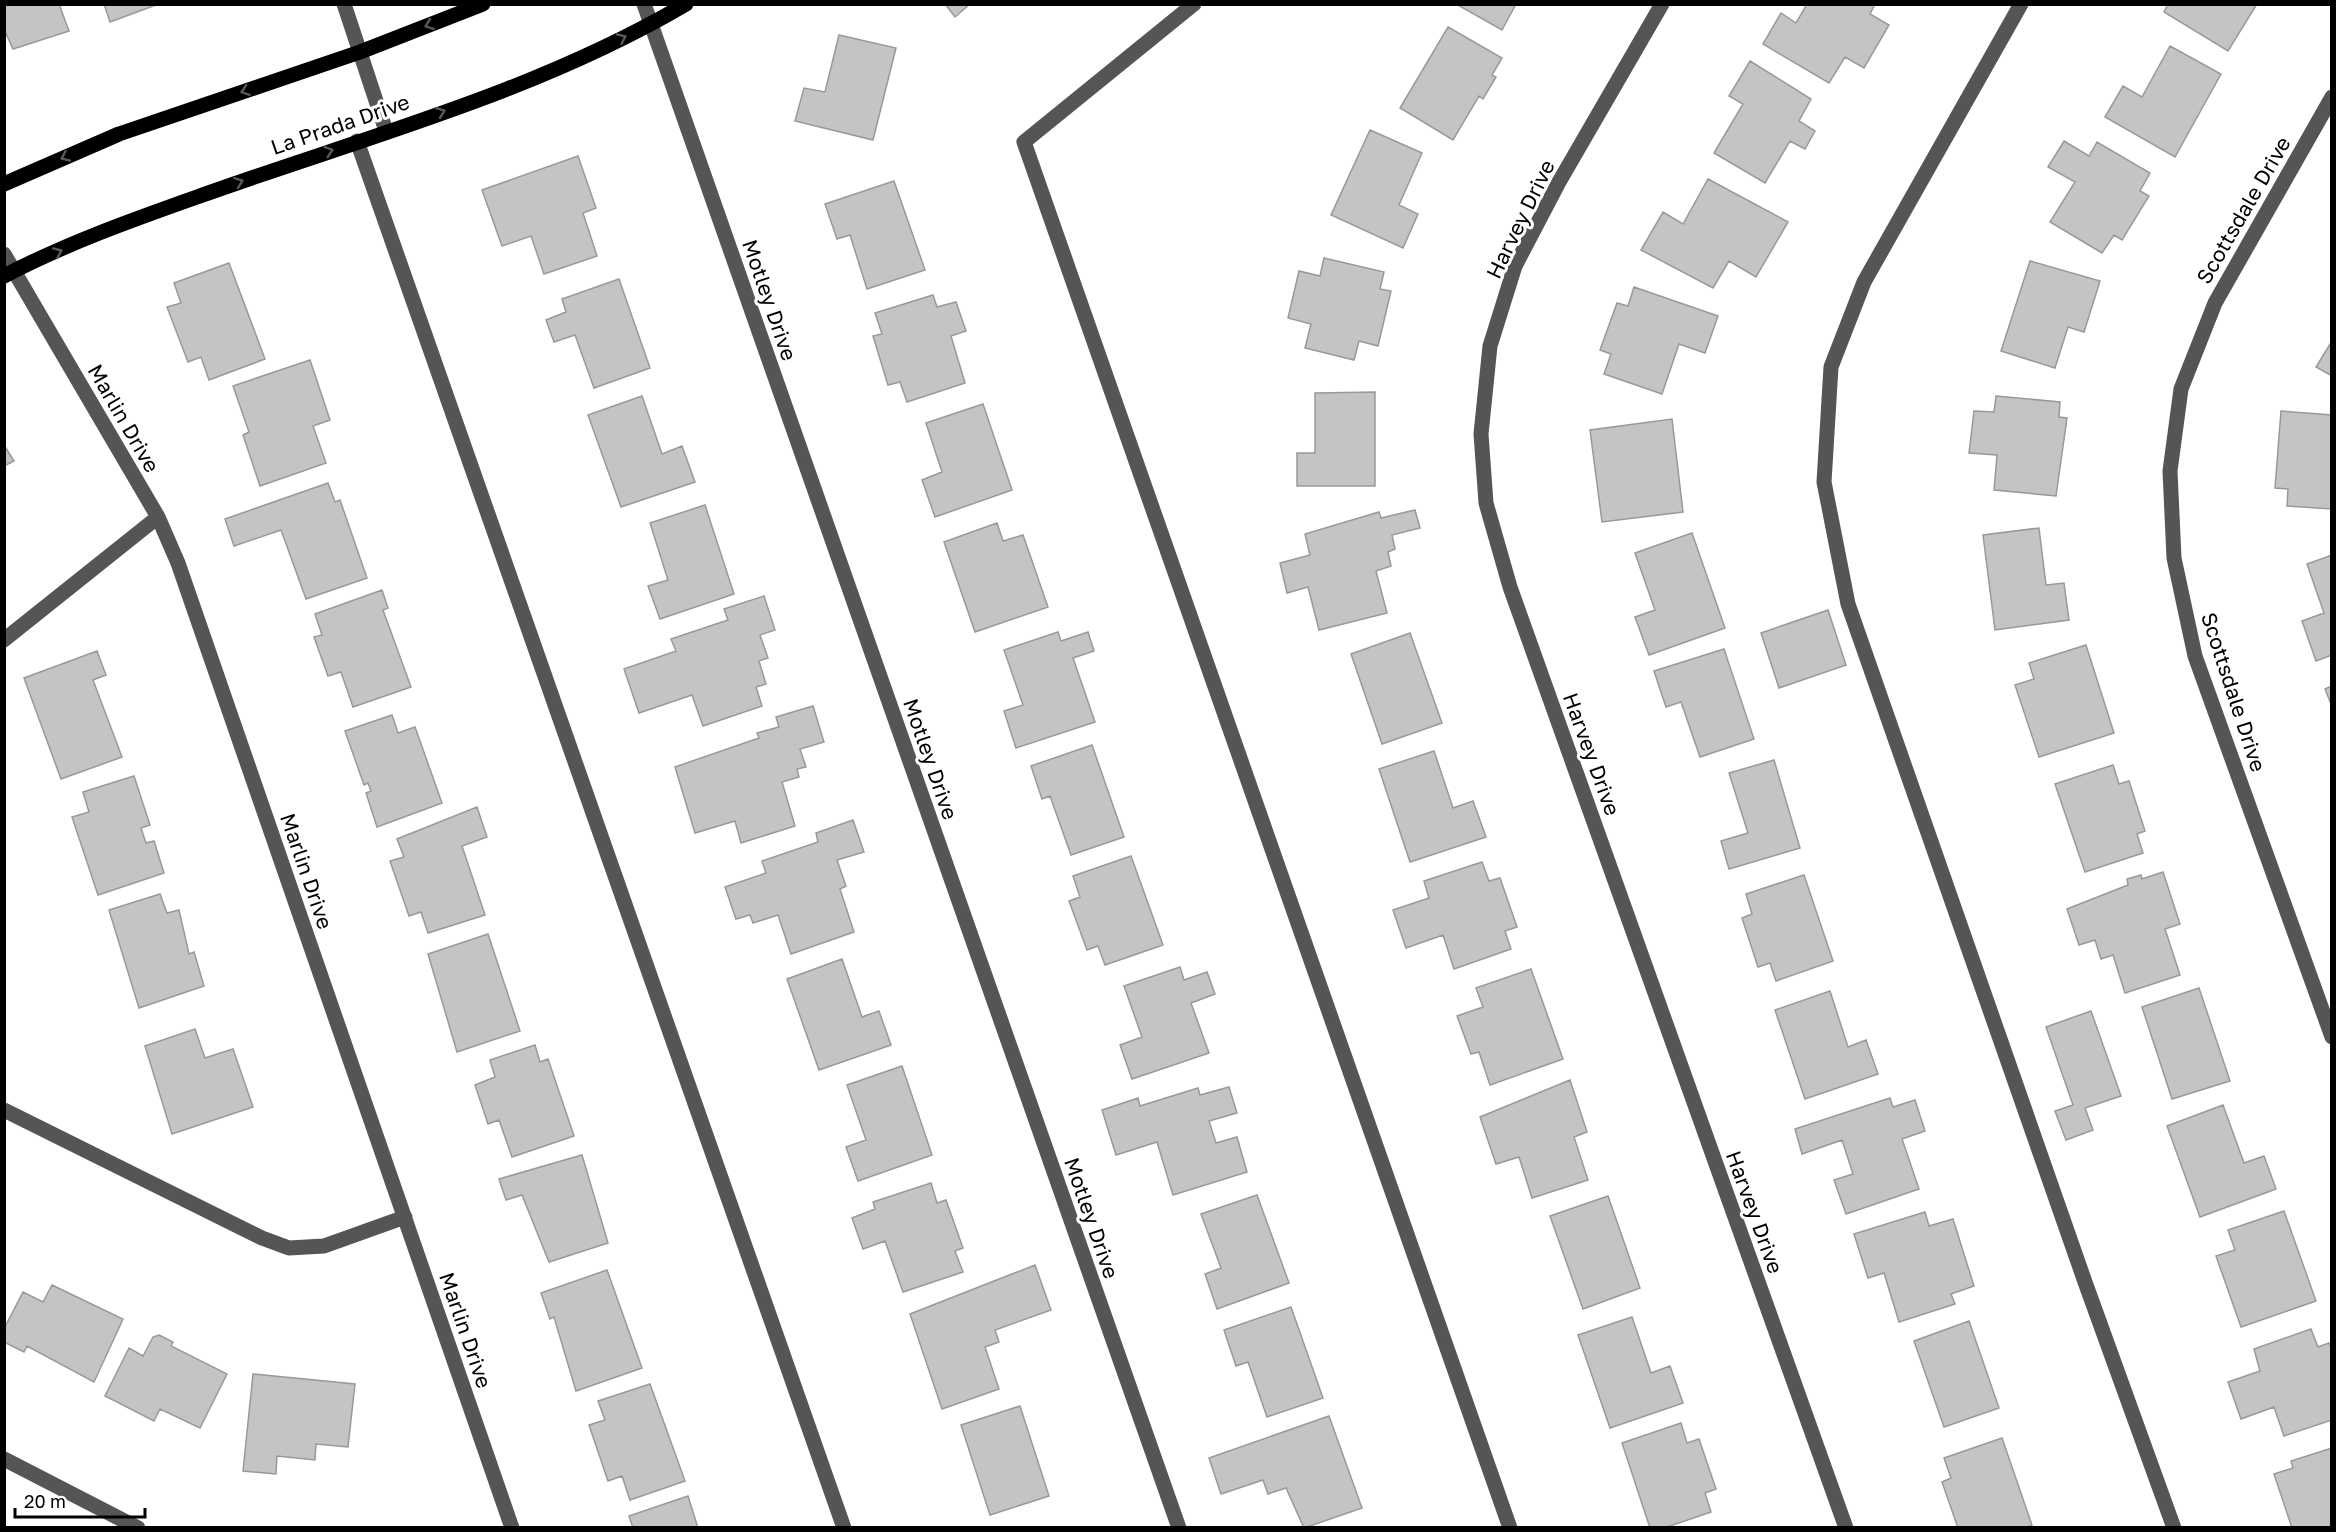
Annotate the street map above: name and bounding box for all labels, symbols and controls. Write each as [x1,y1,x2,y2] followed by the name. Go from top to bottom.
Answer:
[424,18,434,31] one-way arrow
[615,33,626,45] one-way arrow
[240,83,251,96] one-way arrow
[267,88,413,160] street label: La Prada Drive
[435,106,446,119] one-way arrow
[2190,132,2296,288] street label: Scottsdale Drive
[324,145,334,158] one-way arrow
[60,150,71,162] one-way arrow
[1480,155,1560,283] street label: Harvey Drive
[233,176,244,189] one-way arrow
[737,236,803,364] street label: Motley Drive
[51,247,62,259] one-way arrow
[83,359,165,477] street label: Marlin Drive
[2196,609,2272,775] street label: Scottsdale Drive
[1558,689,1626,819] street label: Harvey Drive
[898,695,964,823] street label: Motley Drive
[275,810,339,932] street label: Marlin Drive
[1721,1147,1789,1277] street label: Harvey Drive
[1059,1154,1125,1282] street label: Motley Drive
[434,1269,498,1391] street label: Marlin Drive
[15,1481,146,1519] scale bar
[24,1490,66,1512] text: 20 m

